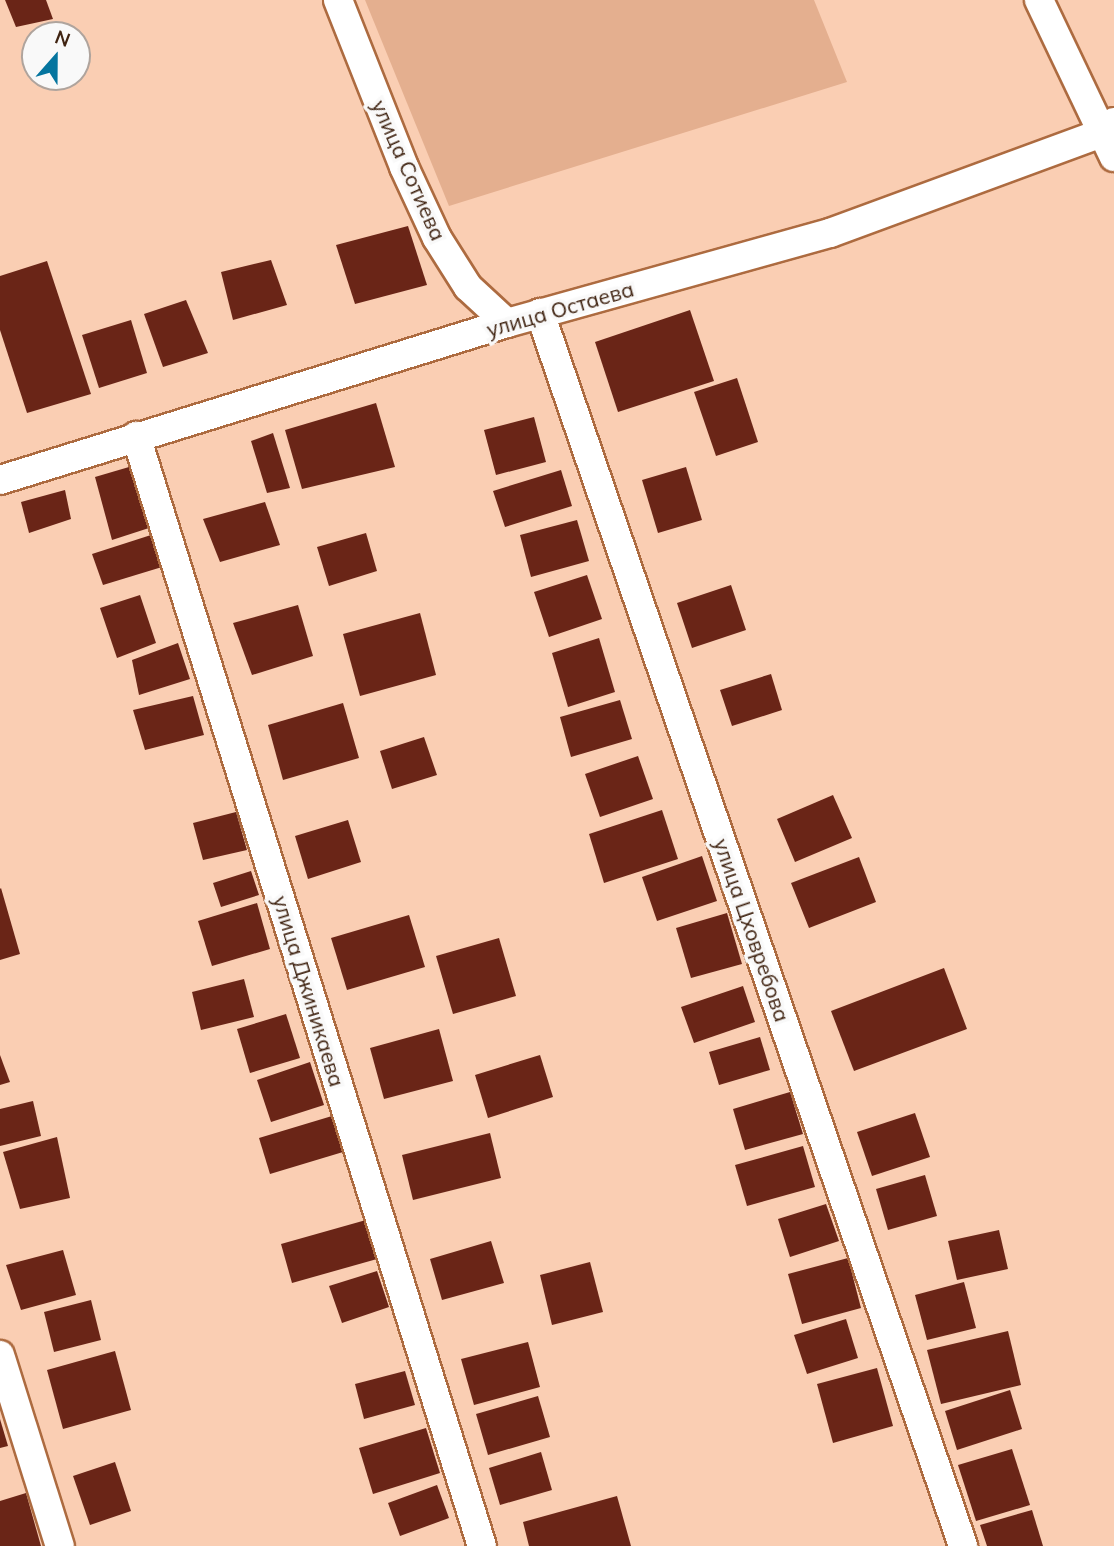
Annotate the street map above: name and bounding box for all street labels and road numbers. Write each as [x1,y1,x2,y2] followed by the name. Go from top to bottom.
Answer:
[367,96,451,244] street label: улица Сотиева
[483,276,637,342] street label: улица Остаева
[709,835,795,1025] street label: улица Цховребова
[268,892,350,1090] street label: улица Джиникаева

